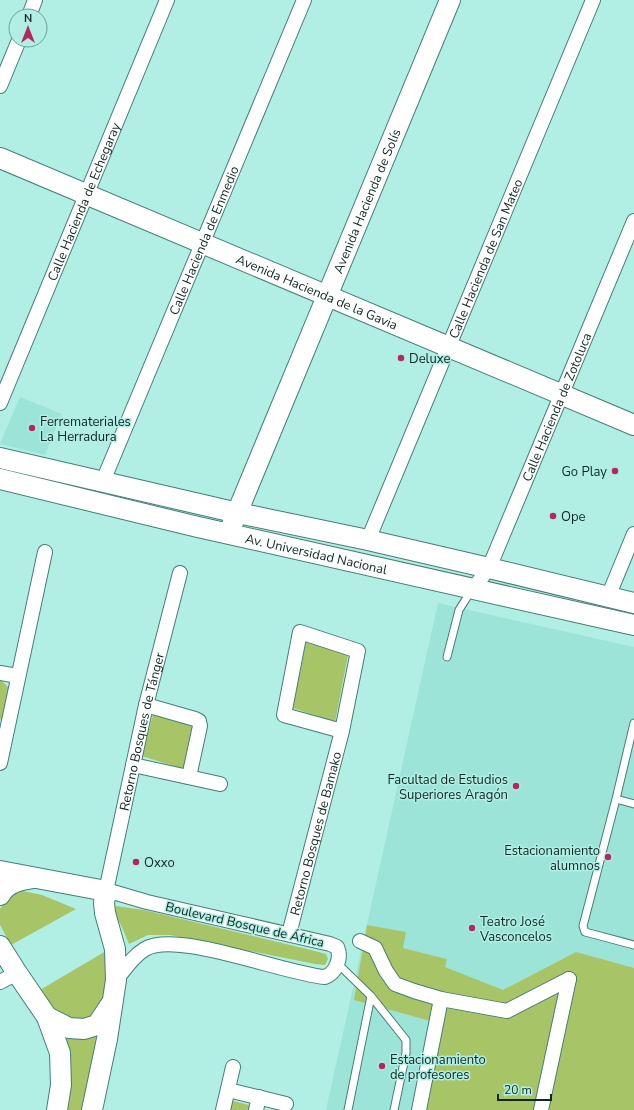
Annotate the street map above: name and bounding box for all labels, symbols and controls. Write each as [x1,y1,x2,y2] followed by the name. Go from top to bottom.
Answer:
[8,8,48,48] north arrow
[24,11,32,26] text: N
[44,120,125,284] street label: Calle Hacienda de Echegaray
[329,126,406,276] street label: Avenida Hacienda de Solís
[165,163,244,318] street label: Calle Hacienda de Enmedio
[445,176,528,341] street label: Calle Hacienda de San Mateo
[233,250,400,334] street label: Avenida Hacienda de la Gavia
[518,330,596,484] street label: Calle Hacienda de Zotoluca
[409,350,450,368] place label: Deluxe
[396,353,406,363] marker: Deluxe
[40,413,131,446] place label: Ferremateriales La Herradura
[27,423,37,433] marker: Ferremateriales La Herradura
[561,463,607,481] place label: Go Play
[610,466,620,476] marker: Go Play
[561,508,586,526] place label: Ope
[548,511,558,521] marker: Ope
[243,530,389,579] street label: Av. Universidad Nacional
[116,650,169,813] street label: Retorno Bosques de Tánger
[286,750,346,918] street label: Retorno Bosques de Bamako
[387,771,508,804] place label: Facultad de Estudios Superiores Aragón
[511,781,521,791] marker: Facultad de Estudios Superiores Aragón
[504,842,600,875] place label: Estacionamiento alumnos
[603,852,613,862] marker: Estacionamiento alumnos
[144,854,175,872] place label: Oxxo
[131,857,141,867] marker: Oxxo
[164,897,326,952] street label: Boulevard Bosque de África
[479,913,552,946] place label: Teatro José Vasconcelos
[467,923,477,933] marker: Teatro José Vasconcelos
[390,1051,486,1084] place label: Estacionamiento de profesores
[377,1061,387,1071] marker: Estacionamiento de profesores
[498,1076,551,1102] scale bar
[504,1082,532,1098] text: 20 m

